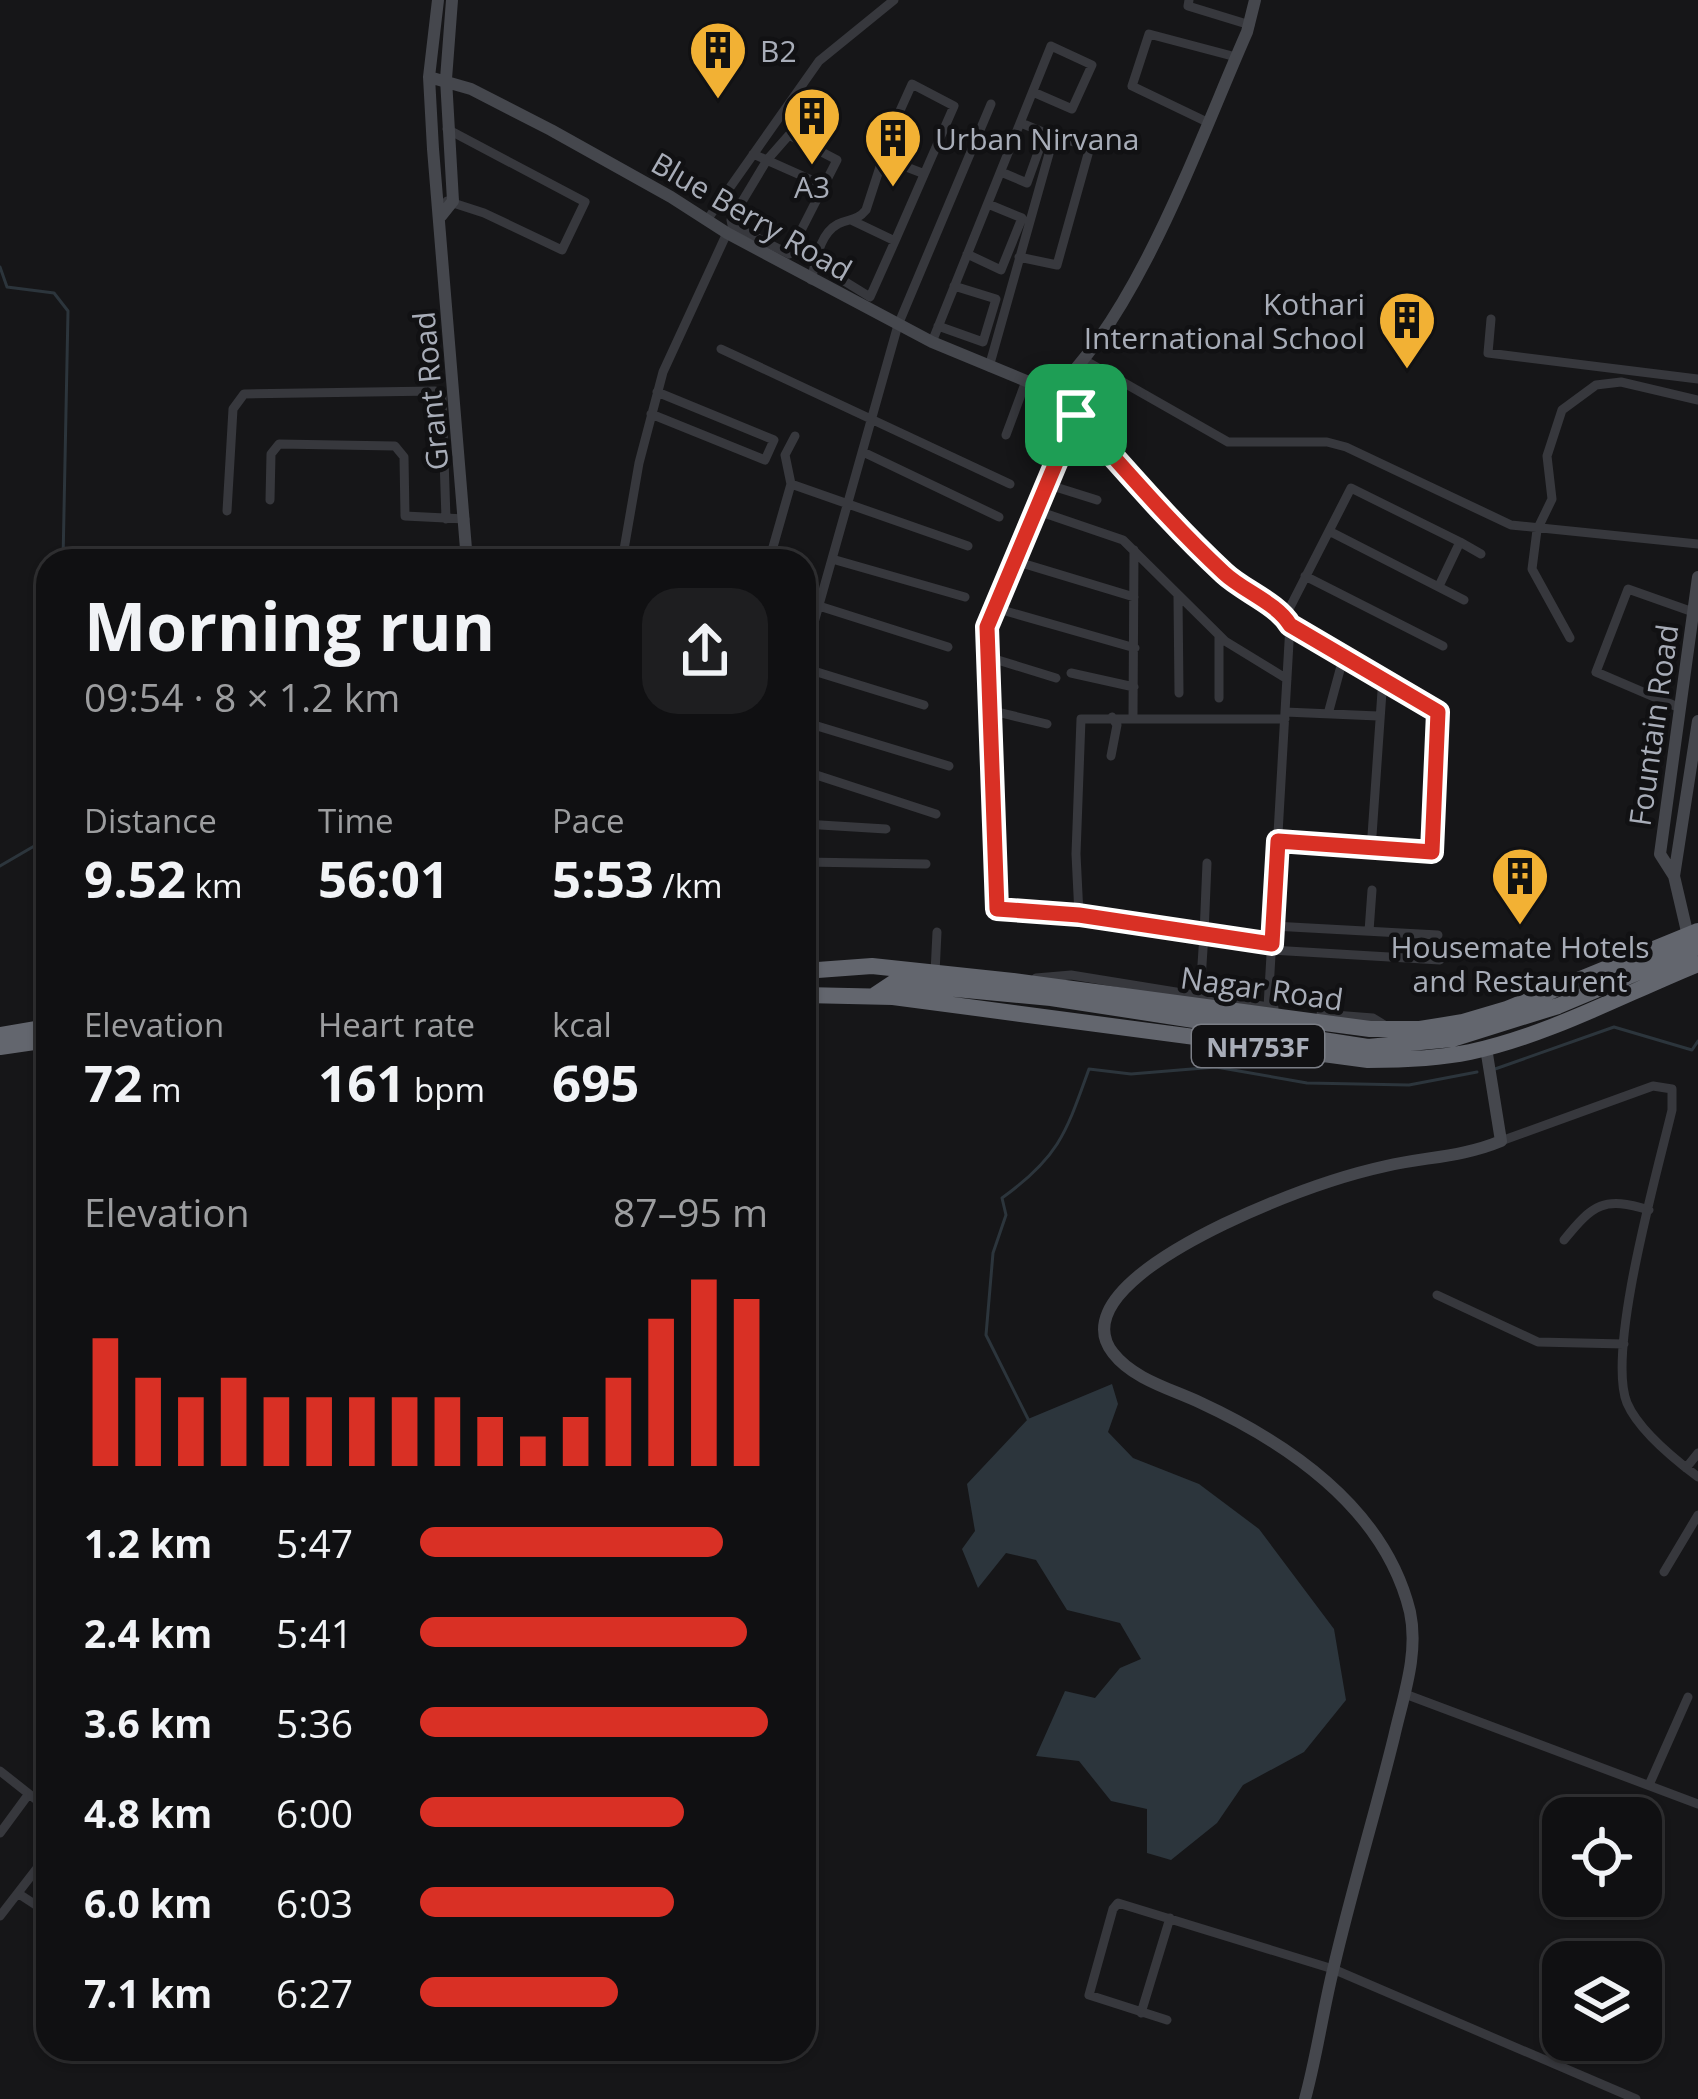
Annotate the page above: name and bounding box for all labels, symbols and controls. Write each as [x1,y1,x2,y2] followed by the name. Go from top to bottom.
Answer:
[687,19,749,101] building icon: B2
[760,30,797,71] place label: B2
[781,85,843,167] building icon: A3
[862,107,924,189] building icon: Urban Nirvana
[935,118,1140,159] place label: Urban Nirvana
[644,142,860,290] street label: Blue Berry Road
[794,166,830,207] place label: A3
[1084,283,1365,358] place label: Kothari International School
[1376,289,1438,371] building icon: Kothari International School
[403,310,457,472] street label: Grant Road
[1025,364,1127,466] pin
[1043,382,1109,448] icon: arrive
[84,580,495,670] text: Morning run
[642,588,768,714] button: share
[1619,622,1687,828] street label: Fountain Road
[84,670,400,723] text: 09:54 · 8 × 1.2 km
[84,798,217,843] text: Distance
[318,798,394,843] text: Time
[552,798,625,843] text: Pace
[84,843,186,913] text: 9.52
[318,843,449,913] text: 56:01
[552,843,654,913] text: 5:53
[1489,845,1551,927] building icon: Housemate Hotels and Restaurent
[186,863,243,908] text: km
[654,863,723,908] text: /km
[1390,926,1650,1001] place label: Housemate Hotels and Restaurent
[1178,956,1346,1020] street label: Nagar Road
[84,1002,224,1047] text: Elevation
[318,1002,475,1047] text: Heart rate
[552,1002,612,1047] text: kcal
[1192,1025,1324,1067] road number: NH753F
[84,1047,142,1117] text: 72
[318,1047,405,1117] text: 161
[552,1047,639,1117] text: 695
[142,1067,181,1112] text: m
[405,1067,485,1112] text: bpm
[84,1185,250,1238] text: Elevation
[613,1185,768,1238] text: 87–95 m
[84,1516,212,1569] text: 1.2 km
[276,1516,353,1569] text: 5:47
[84,1606,212,1659] text: 2.4 km
[276,1606,353,1659] text: 5:41
[84,1696,212,1749] text: 3.6 km
[276,1696,353,1749] text: 5:36
[84,1786,212,1839] text: 4.8 km
[276,1786,353,1839] text: 6:00
[1542,1797,1662,2061] map controls
[1542,1797,1662,1917] button: locate
[84,1876,212,1929] text: 6.0 km
[276,1876,353,1929] text: 6:03
[1542,1941,1662,2061] button: layers
[84,1966,212,2019] text: 7.1 km
[276,1966,353,2019] text: 6:27

